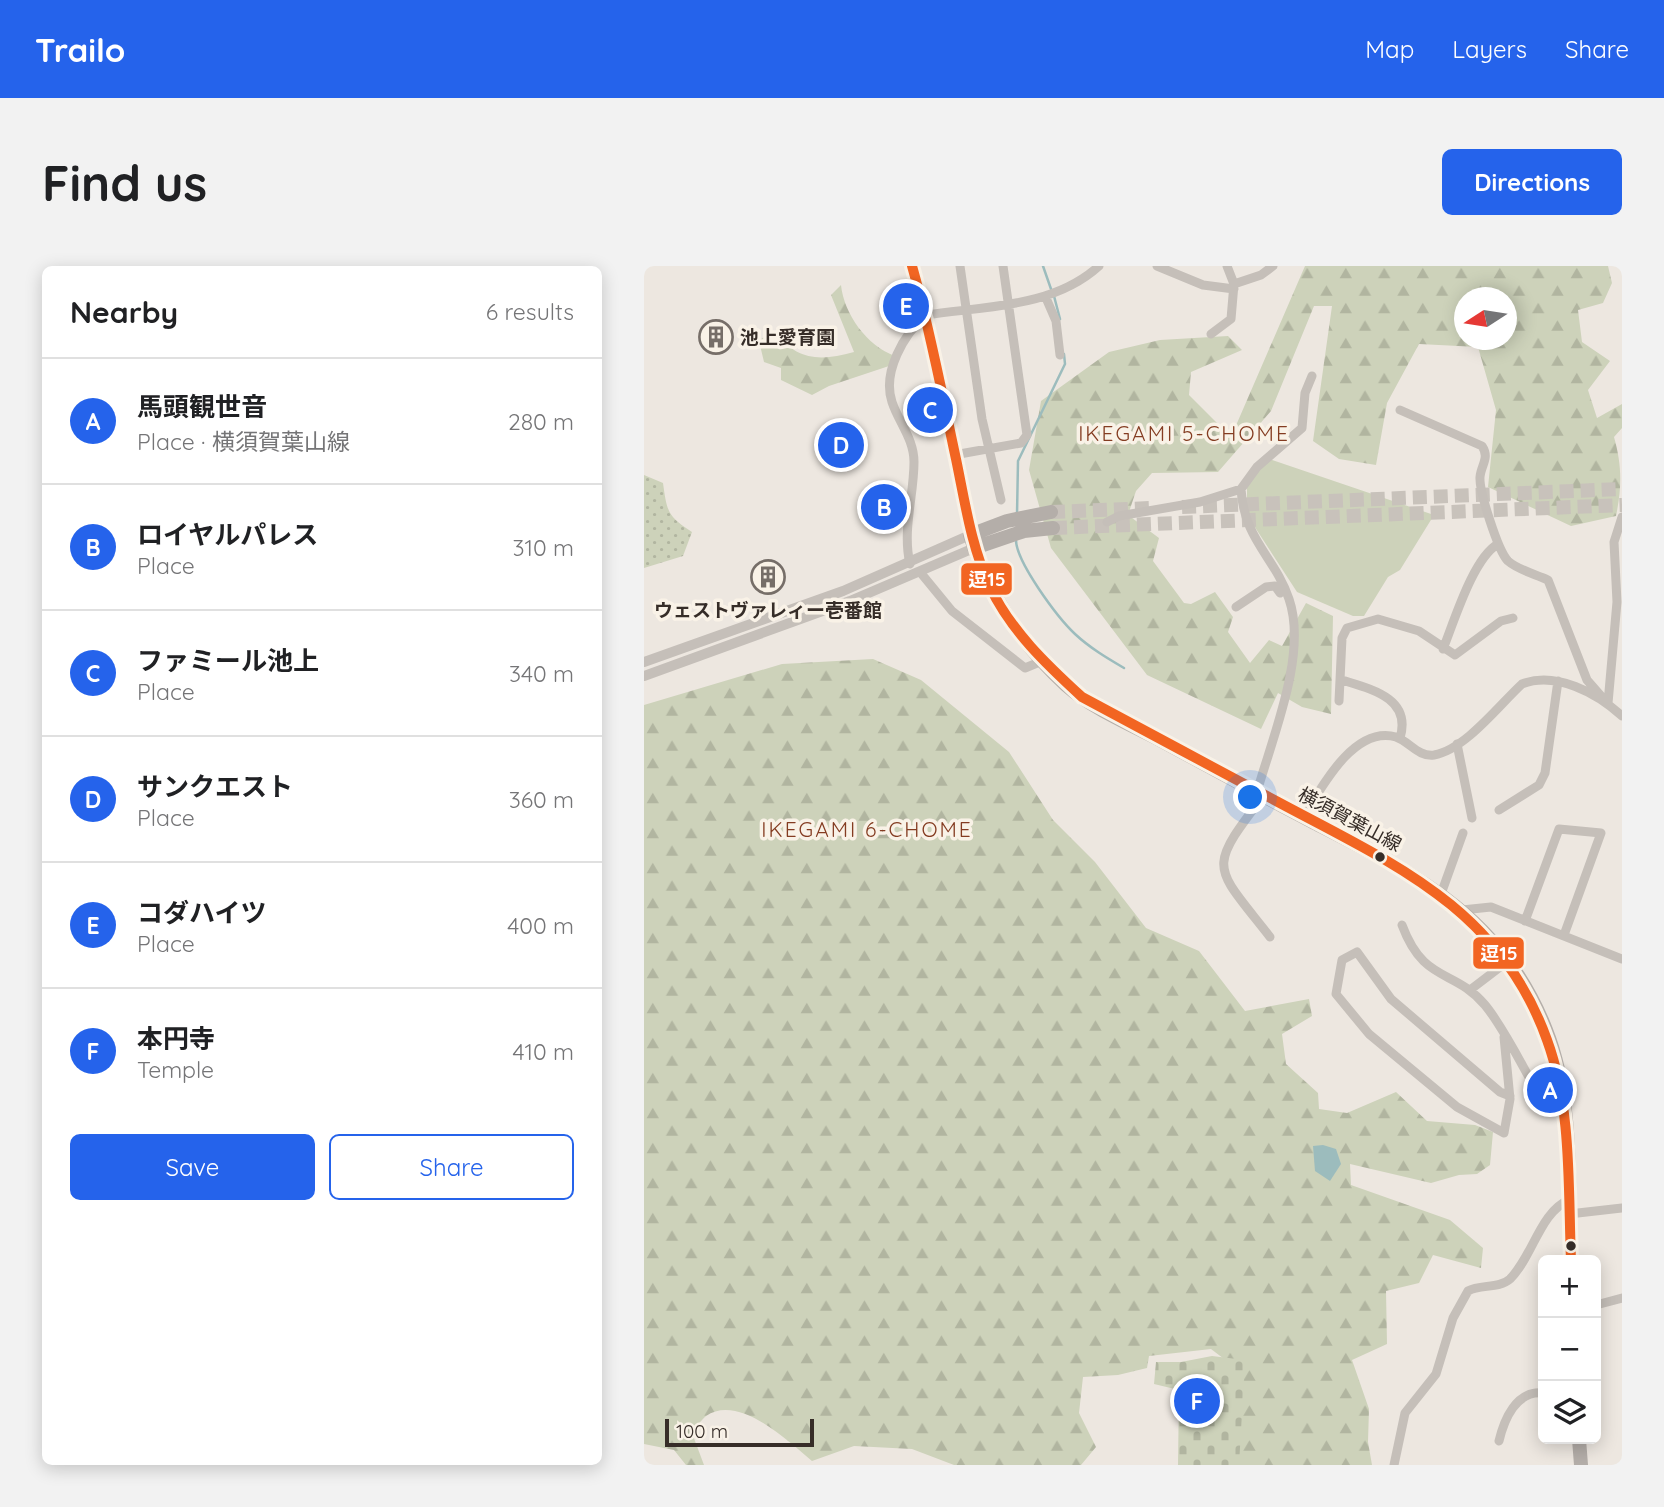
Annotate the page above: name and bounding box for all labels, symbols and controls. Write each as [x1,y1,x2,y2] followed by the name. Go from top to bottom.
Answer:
[35,29,125,70] text: Trailo
[1365,34,1414,64] text: Map
[1452,34,1527,64] text: Layers
[1565,34,1629,64] text: Share
[1442,149,1622,215] button: Directions
[42,152,207,213] text: Find us
[883,280,929,332] pin: E
[1454,287,1517,350] north arrow
[70,293,178,331] text: Nearby
[486,297,574,326] text: 6 results
[697,318,735,356] building icon: 池上愛育園
[740,325,835,349] place label: 池上愛育園
[907,384,953,436] pin: C
[137,390,267,423] text: 馬頭観世音
[86,407,100,436] text: A
[508,407,574,436] text: 280 m
[818,419,864,471] pin: D
[1078,420,1290,446] district label: IKEGAMI 5-CHOME
[137,427,350,456] text: Place · 横須賀葉山線
[861,481,907,533] pin: B
[137,518,318,551] text: ロイヤルパレス
[85,533,101,562] text: B
[512,533,574,562] text: 310 m
[137,551,195,580] text: Place
[749,558,787,596] building icon: ウェストヴァレィー壱番館
[960,562,1013,596] line badge: 逗15
[968,567,1006,591] text: 逗15
[654,598,882,622] place label: ウェストヴァレィー壱番館
[137,644,319,677] text: ファミール池上
[86,659,100,688] text: C
[509,659,574,688] text: 340 m
[137,677,195,706] text: Place
[137,770,293,803] text: サンクエスト
[1233,780,1267,814] your location
[1294,782,1406,856] street label: 横須賀葉山線
[85,785,101,814] text: D
[509,785,574,814] text: 360 m
[137,803,195,832] text: Place
[761,816,973,842] district label: IKEGAMI 6-CHOME
[1373,850,1387,864] unlabelled marker
[137,896,266,929] text: コダハイツ
[86,911,100,940] text: E
[507,911,574,940] text: 400 m
[137,929,195,958] text: Place
[1472,936,1525,970] line badge: 逗15
[1480,941,1518,965] text: 逗15
[137,1022,215,1055] text: 本円寺
[87,1037,99,1066] text: F
[513,1037,574,1066] text: 410 m
[137,1055,214,1084] text: Temple
[1527,1064,1573,1116] pin: A
[70,1134,315,1200] button: Save
[329,1134,574,1200] button: Share
[1564,1239,1578,1253] unlabelled marker
[1538,1255,1601,1444] map controls
[1538,1255,1601,1318] button: +
[1538,1318,1601,1381] button: −
[1174,1375,1220,1427] pin: F
[1538,1381,1601,1444] button: layers
[665,1416,814,1448] scale bar
[676,1419,728,1443] text: 100 m

